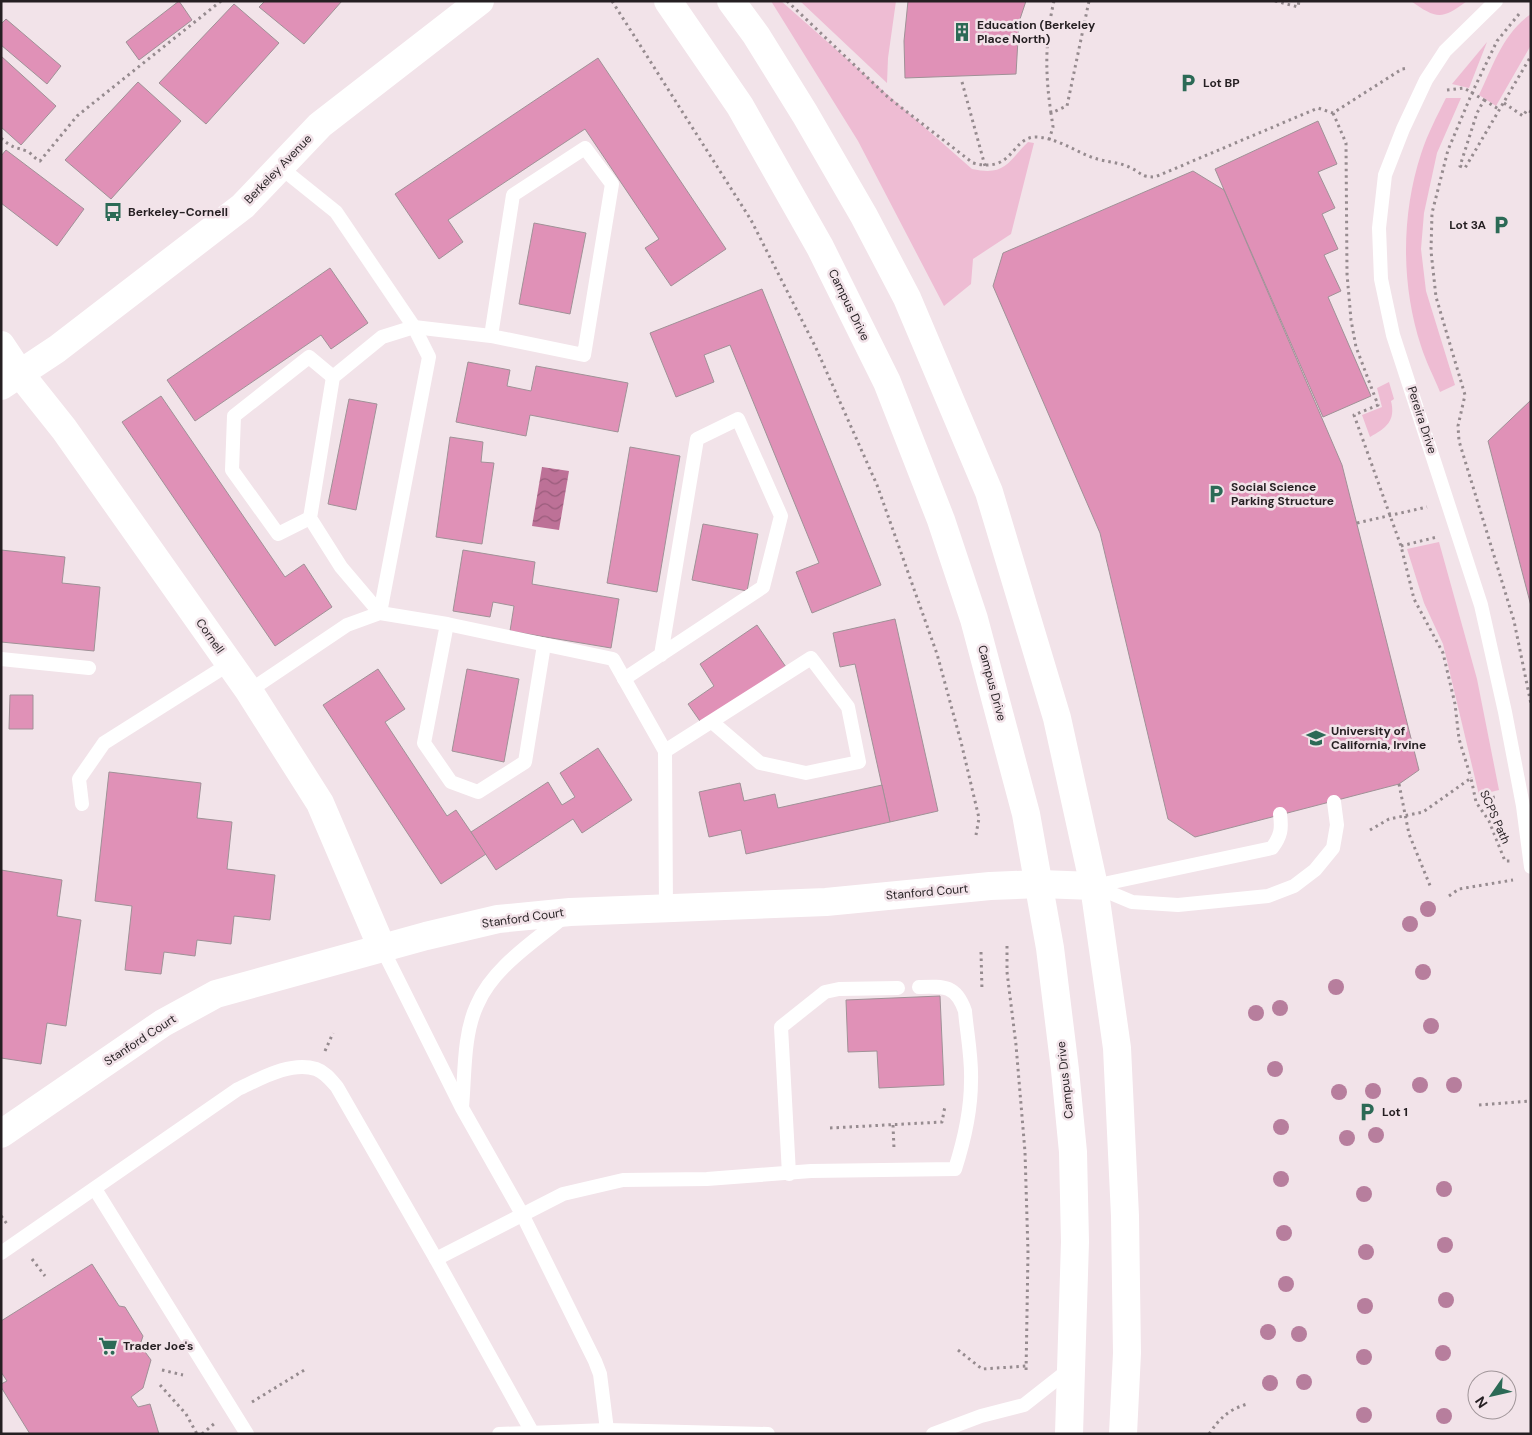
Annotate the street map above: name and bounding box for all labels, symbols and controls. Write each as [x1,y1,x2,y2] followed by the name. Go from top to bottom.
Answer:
[977,17,1096,47] place label: Education (Berkeley Place North)
[951,21,973,43] building icon: Education (Berkeley Place North)
[1177,72,1199,94] parking icon: Lot BP
[1203,75,1240,91] place label: Lot BP
[241,131,315,207] street label: Berkeley Avenue
[102,201,124,223] bus stop icon: Berkeley-Cornell
[128,204,228,220] place label: Berkeley-Cornell
[1490,214,1512,236] parking icon: Lot 3A
[1449,217,1486,233] place label: Lot 3A
[825,267,873,344] street label: Campus Drive
[1404,384,1440,456] street label: Pereira Drive
[1231,479,1334,509] place label: Social Science Parking Structure
[1205,483,1227,505] parking icon: Social Science Parking Structure
[192,615,228,657] street label: Cornell
[974,643,1010,723] street label: Campus Drive
[1331,723,1426,753] place label: University of California, Irvine
[1305,727,1327,749] school or university icon: University of California, Irvine
[1476,788,1514,847] street label: SCPS Path
[885,880,969,904] street label: Stanford Court
[481,904,565,932] street label: Stanford Court
[101,1011,179,1069] street label: Stanford Court
[1053,1040,1077,1120] street label: Campus Drive
[1356,1101,1378,1123] parking icon: Lot 1
[1382,1104,1408,1120] place label: Lot 1
[97,1335,119,1357] supermarket icon: Trader Joe's
[123,1338,194,1354] place label: Trader Joe's
[1467,1370,1517,1420] north arrow
[1471,1393,1492,1412] text: N

